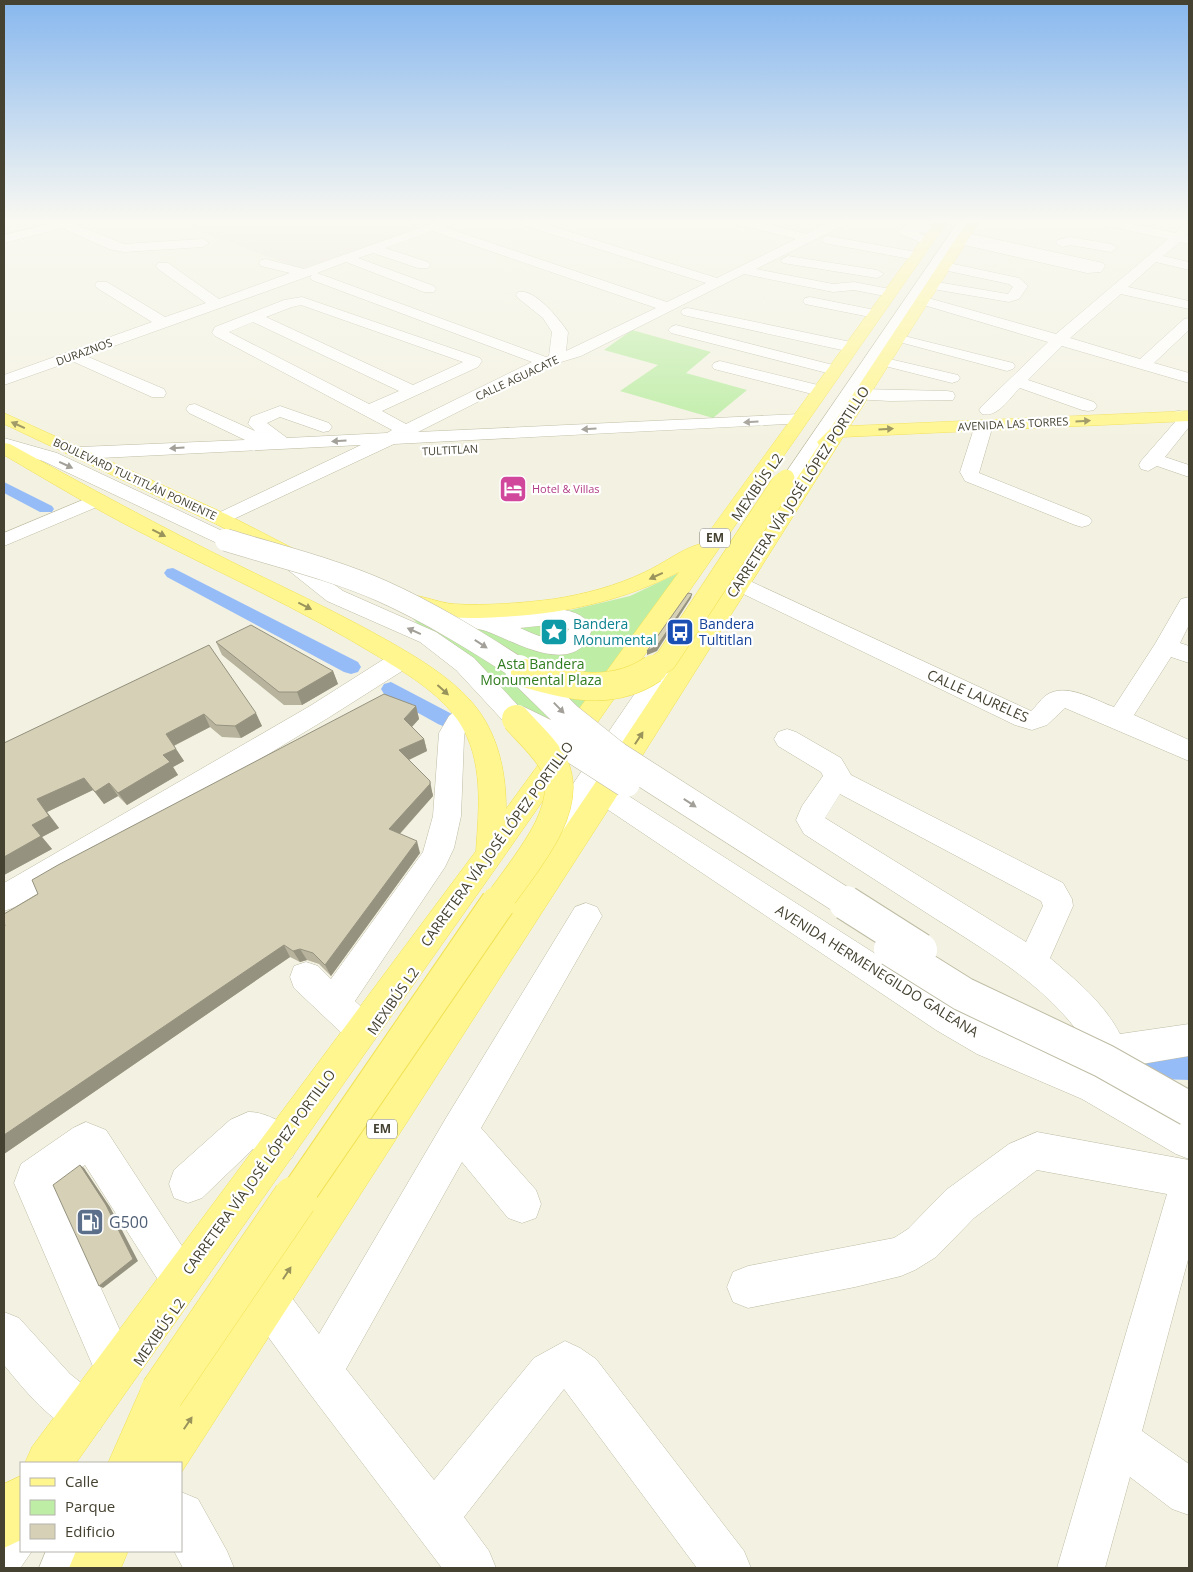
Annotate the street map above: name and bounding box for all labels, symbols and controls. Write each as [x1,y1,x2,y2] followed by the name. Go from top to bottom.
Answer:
[54,334,114,369] street label: DURAZNOS
[473,352,561,403] street label: CALLE AGUACATE
[722,382,873,601] street label: CARRETERA VÍA JOSÉ LÓPEZ PORTILLO
[957,413,1069,434] street label: AVENIDA LAS TORRES
[1075,416,1091,424] one-way arrow
[743,418,759,426] one-way arrow
[11,420,25,428] one-way arrow
[878,425,894,433] one-way arrow
[580,426,596,434] one-way arrow
[51,434,219,523] street label: BOULEVARD TULTITLÁN PONIENTE
[331,437,347,445] one-way arrow
[422,441,478,458] street label: TULTITLAN
[168,445,184,453] one-way arrow
[726,449,787,524] street label: MEXIBÚS L2
[59,461,73,469] one-way arrow
[498,474,528,504] hotel icon: Hotel & Villas
[532,481,600,496] place label: Hotel & Villas
[700,528,730,548] road number: EM
[152,529,166,537] one-way arrow
[649,573,663,581] one-way arrow
[297,602,312,610] one-way arrow
[573,614,657,649] place label: Bandera Monumental
[699,614,754,649] place label: Bandera Tultitlan
[539,617,569,647] place icon: Bandera Monumental
[665,617,695,647] bus stop icon: Bandera Tultitlan
[407,626,421,634] one-way arrow
[474,639,487,649] one-way arrow
[480,654,602,689] park label: Asta Bandera Monumental Plaza
[924,665,1032,726] street label: CALLE LAURELES
[437,684,449,696] one-way arrow
[553,701,565,713] one-way arrow
[634,732,644,745] one-way arrow
[416,737,578,950] street label: CARRETERA VÍA JOSÉ LÓPEZ PORTILLO
[683,798,697,808] one-way arrow
[772,900,982,1041] street label: AVENIDA HERMENEGILDO GALEANA
[362,963,423,1038] street label: MEXIBÚS L2
[178,1065,340,1278] street label: CARRETERA VÍA JOSÉ LÓPEZ PORTILLO
[367,1120,397,1138] road number: EM
[75,1207,105,1237] fuel station icon: G500
[109,1211,148,1233] place label: G500
[283,1266,292,1279] one-way arrow
[128,1294,189,1369] street label: MEXIBÚS L2
[183,1416,193,1429] one-way arrow
[20,1462,182,1552] legend
[65,1471,99,1491] text: Calle
[65,1496,115,1516] text: Parque
[65,1521,115,1541] text: Edificio

